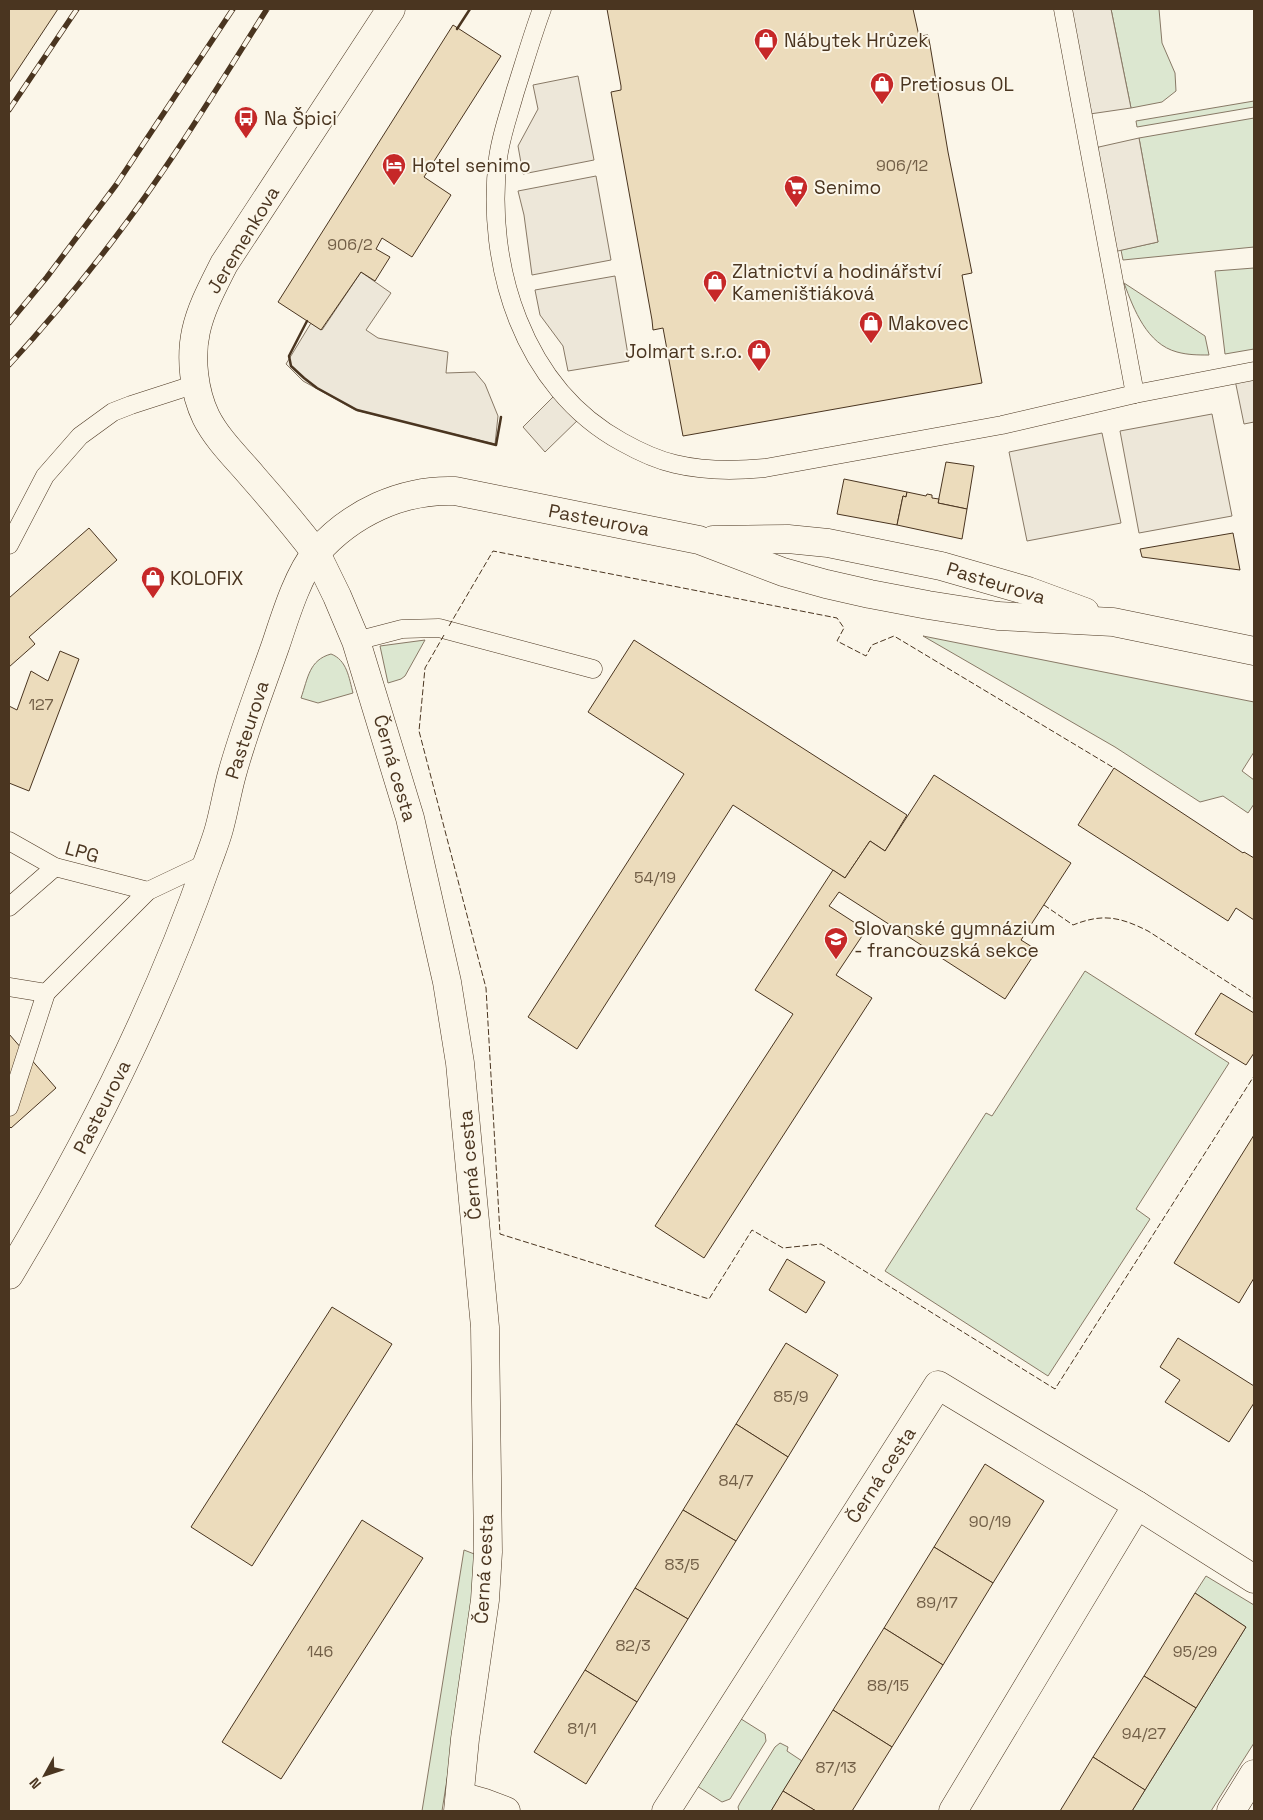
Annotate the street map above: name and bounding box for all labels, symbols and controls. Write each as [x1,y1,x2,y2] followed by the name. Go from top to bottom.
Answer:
[753,27,779,61] shop icon: Nábytek Hrůzek
[784,28,928,53] place label: Nábytek Hrůzek
[869,71,895,105] shop icon: Pretiosus OL
[900,72,1014,97] place label: Pretiosus OL
[233,105,259,139] bus stop icon: Na Špici
[264,106,337,131] place label: Na Špici
[381,152,407,186] hotel icon: Hotel senimo
[412,153,531,178] place label: Hotel senimo
[876,155,928,176] house number: 906/12
[783,174,809,208] supermarket icon: Senimo
[814,175,881,200] place label: Senimo
[201,182,285,298] street label: Jeremenkova
[327,234,373,255] house number: 906/2
[732,259,942,306] place label: Zlatnictví a hodinářství Kameništiáková
[702,269,728,303] shop icon: Zlatnictví a hodinářství Kameništiáková
[858,310,884,344] shop icon: Makovec
[888,311,969,336] place label: Makovec
[746,338,772,372] shop icon: Jolmart s.r.o.
[625,339,742,364] place label: Jolmart s.r.o.
[546,498,652,542] street label: Pasteurova
[943,556,1049,610] street label: Pasteurova
[140,565,166,599] shop icon: KOLOFIX
[170,566,243,591] place label: KOLOFIX
[219,677,275,782] street label: Pasteurova
[28,694,54,715] house number: 127
[368,712,422,824] street label: Černá cesta
[62,835,102,869] street label: LPG
[634,867,676,888] house number: 54/19
[854,916,1055,963] place label: Slovanské gymnázium - francouzská sekce
[823,926,849,960] school or university icon: Slovanské gymnázium - francouzská sekce
[68,1056,136,1158] street label: Pasteurova
[453,1109,487,1221] street label: Černá cesta
[773,1386,809,1407] house number: 85/9
[841,1422,921,1528] street label: Černá cesta
[719,1470,753,1491] house number: 84/7
[969,1511,1011,1532] house number: 90/19
[469,1513,499,1625] street label: Černá cesta
[664,1554,700,1575] house number: 83/5
[916,1592,958,1613] house number: 89/17
[615,1635,651,1656] house number: 82/3
[307,1641,333,1662] house number: 146
[1173,1641,1217,1662] house number: 95/29
[867,1675,909,1696] house number: 88/15
[567,1718,597,1739] house number: 81/1
[1122,1723,1166,1744] house number: 94/27
[20,1750,70,1800] north arrow
[815,1757,857,1778] house number: 87/13
[25,1774,45,1793] text: N

